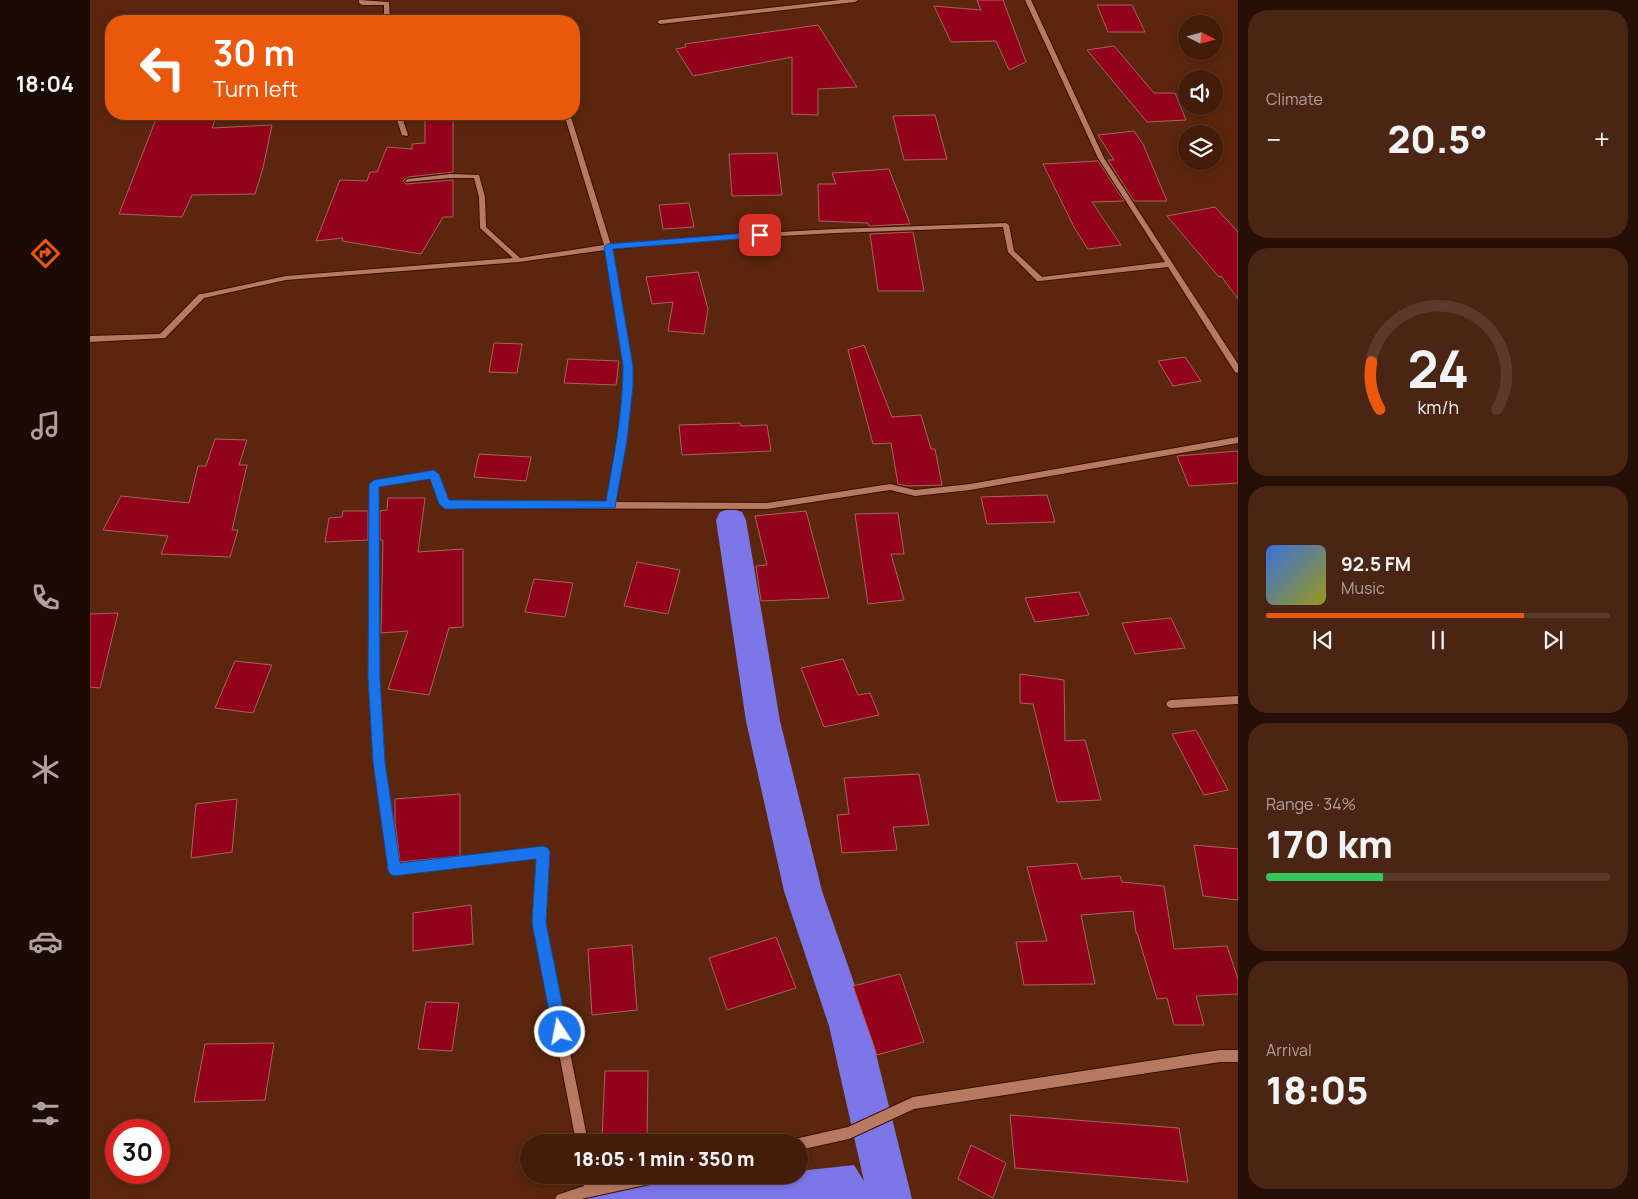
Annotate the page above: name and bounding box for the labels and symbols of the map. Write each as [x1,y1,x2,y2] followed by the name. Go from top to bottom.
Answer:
[1178,15,1222,60] north arrow
[739,214,781,256] pin
[533,1005,585,1057] position arrow
[105,1119,170,1184] speed limit sign: 30

